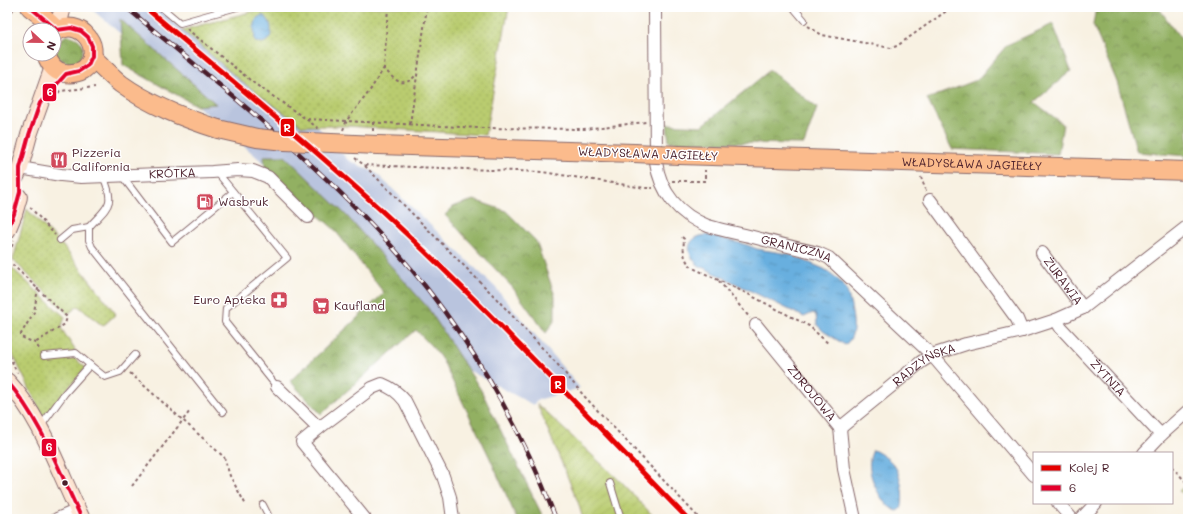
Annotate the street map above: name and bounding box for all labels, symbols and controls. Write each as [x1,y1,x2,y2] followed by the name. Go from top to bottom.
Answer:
[22,22,62,62] north arrow
[43,39,60,53] text: N
[42,83,57,102] line badge: 6
[47,84,54,99] text: 6
[280,118,295,137] line badge: R
[283,120,291,135] text: R
[578,143,719,163] street label: WŁADYSŁAWA JAGIEŁŁY
[72,144,130,174] place label: Pizzeria California
[49,150,69,170] restaurant icon: Pizzeria California
[901,153,1043,173] street label: WŁADYSŁAWA JAGIEŁŁY
[149,164,196,181] street label: KRÓTKA
[195,192,215,212] fuel station icon: Wasbruk
[218,193,268,209] place label: Wasbruk
[759,230,835,265] street label: GRANICZNA
[1041,253,1087,308] street label: ŻURAWIA
[269,290,289,310] pharmacy icon: Euro Apteka
[193,291,266,307] place label: Euro Apteka
[311,296,331,316] supermarket icon: Kaufland
[334,297,385,313] place label: Kaufland
[889,339,957,389] street label: RADZYŃSKA
[1087,355,1130,399] street label: ŻYTNIA
[785,361,840,424] street label: ZDROJOWA
[550,375,566,394] line badge: R
[554,377,562,392] text: R
[41,438,57,457] line badge: 6
[46,439,53,454] text: 6
[1033,452,1173,504] legend
[1069,459,1109,475] text: Kolej R
[60,478,70,488] unlabelled marker
[1069,479,1076,495] text: 6

